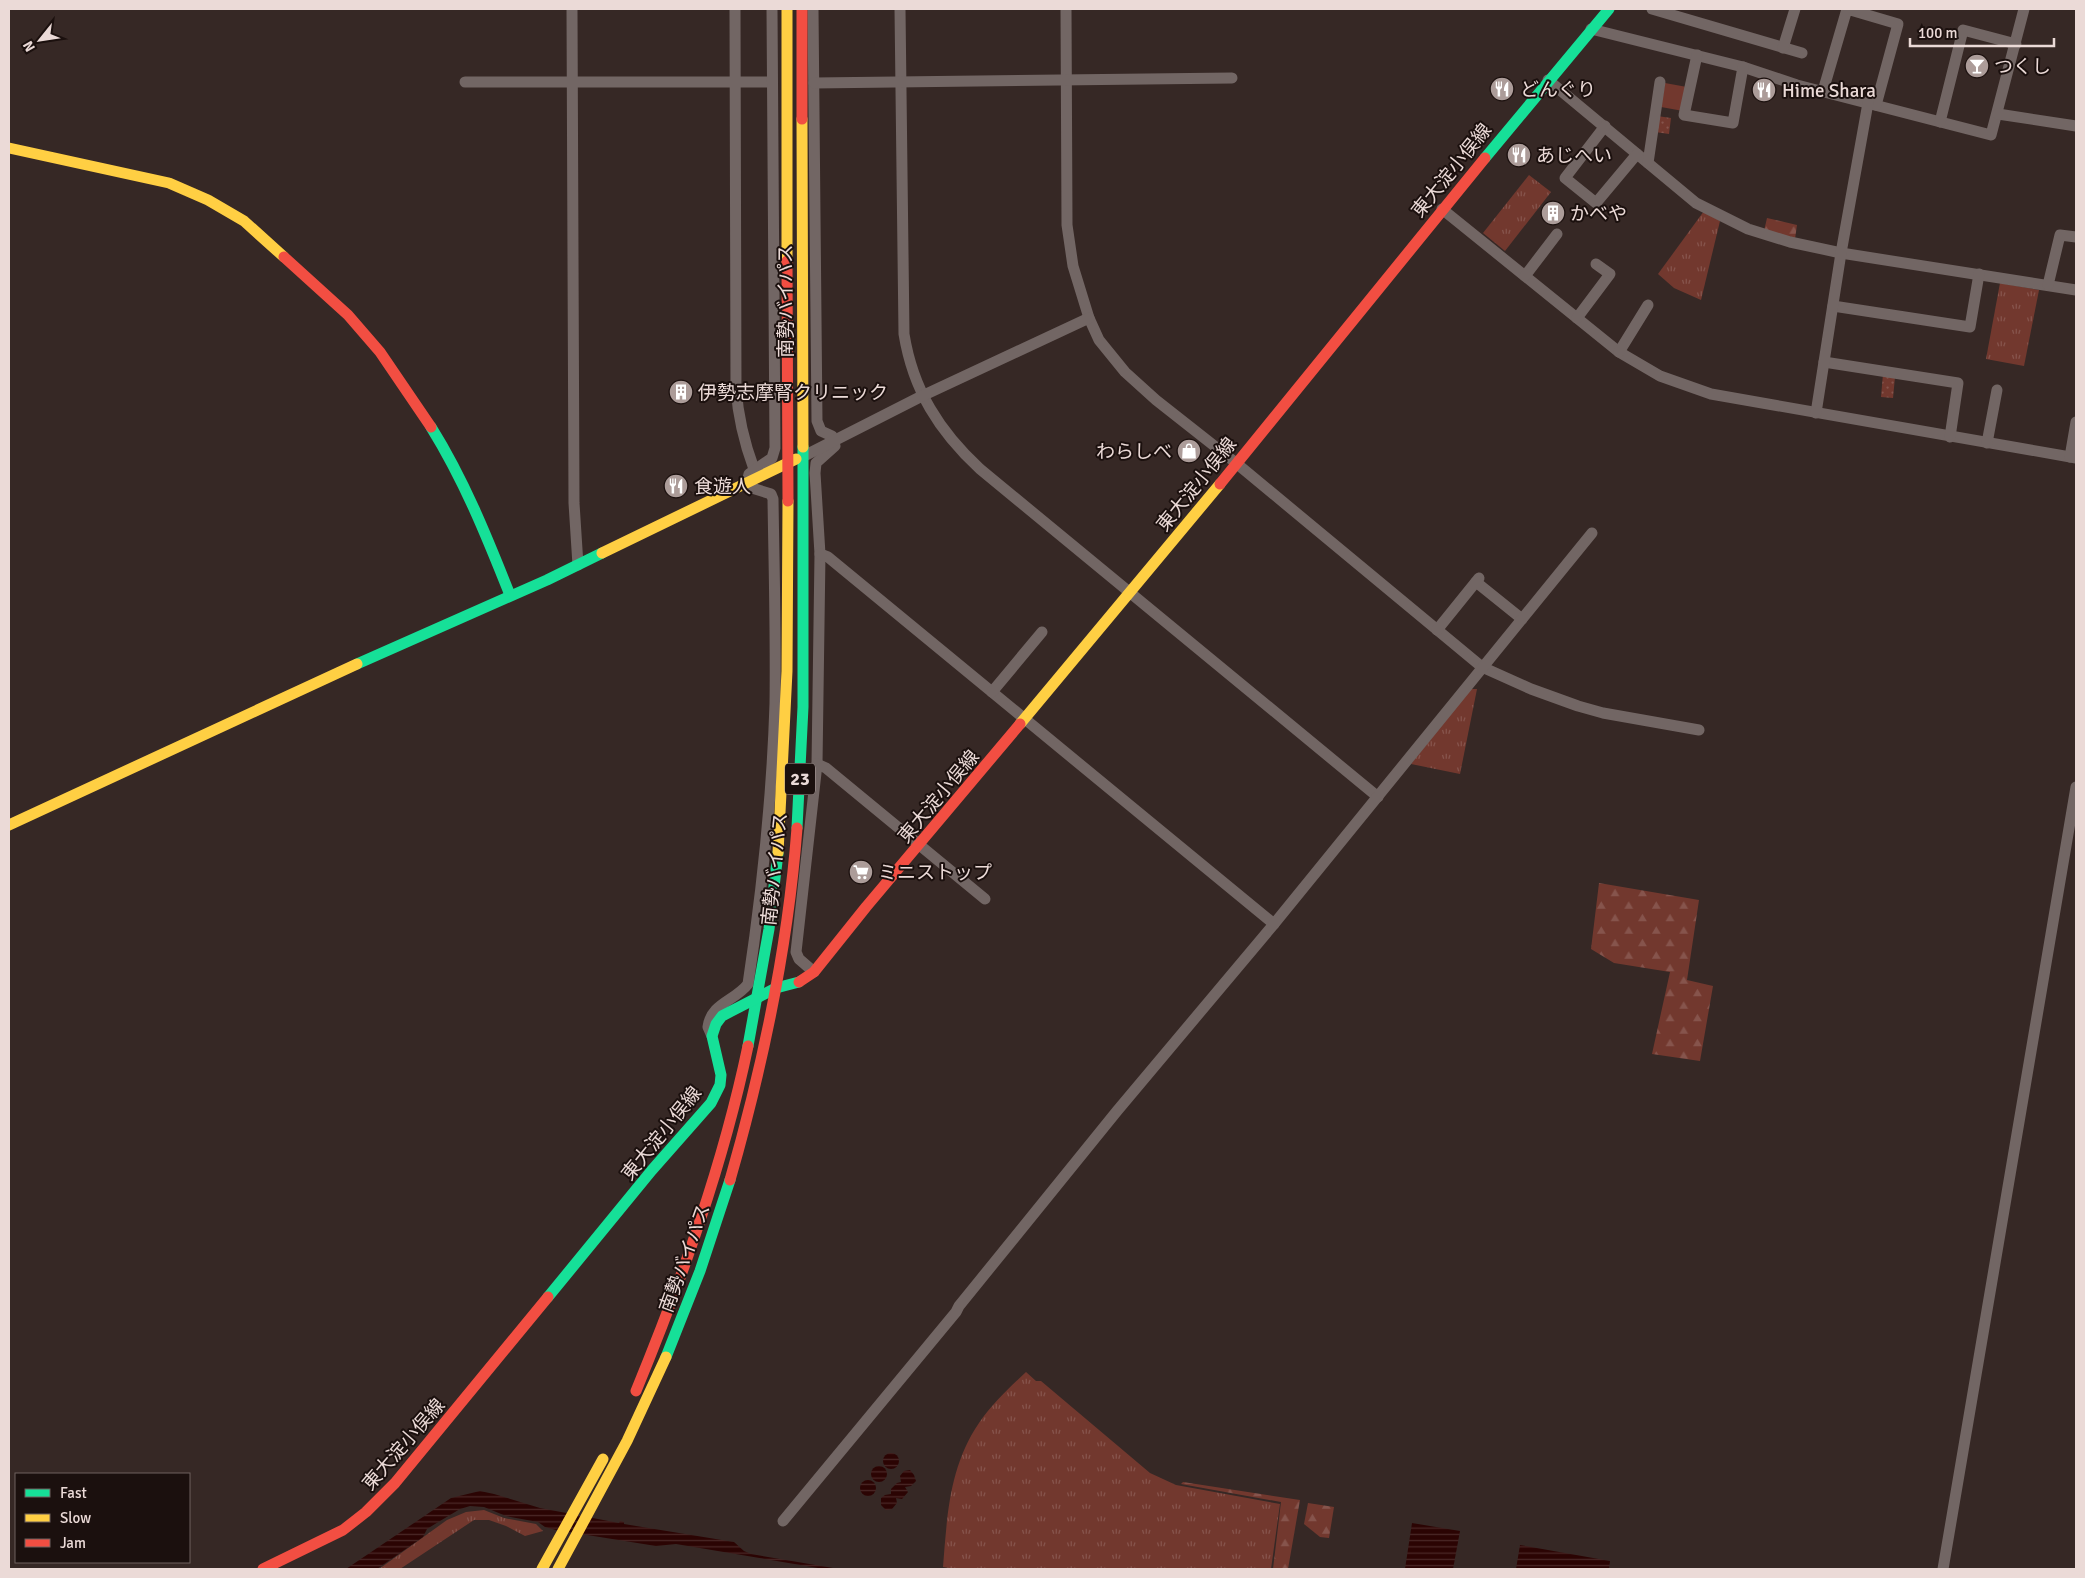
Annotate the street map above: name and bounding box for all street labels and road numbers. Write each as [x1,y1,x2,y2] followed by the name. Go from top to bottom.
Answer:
[1407,119,1497,222] street label: 東大淀小俣線
[774,244,798,358] street label: 南勢バイパス
[1152,433,1242,536] street label: 東大淀小俣線
[893,745,985,848] street label: 東大淀小俣線
[785,764,815,794] road number: 23
[757,811,793,927] street label: 南勢バイパス
[617,1082,707,1185] street label: 東大淀小俣線
[654,1201,716,1316] street label: 南勢バイパス
[357,1394,450,1496] street label: 東大淀小俣線

